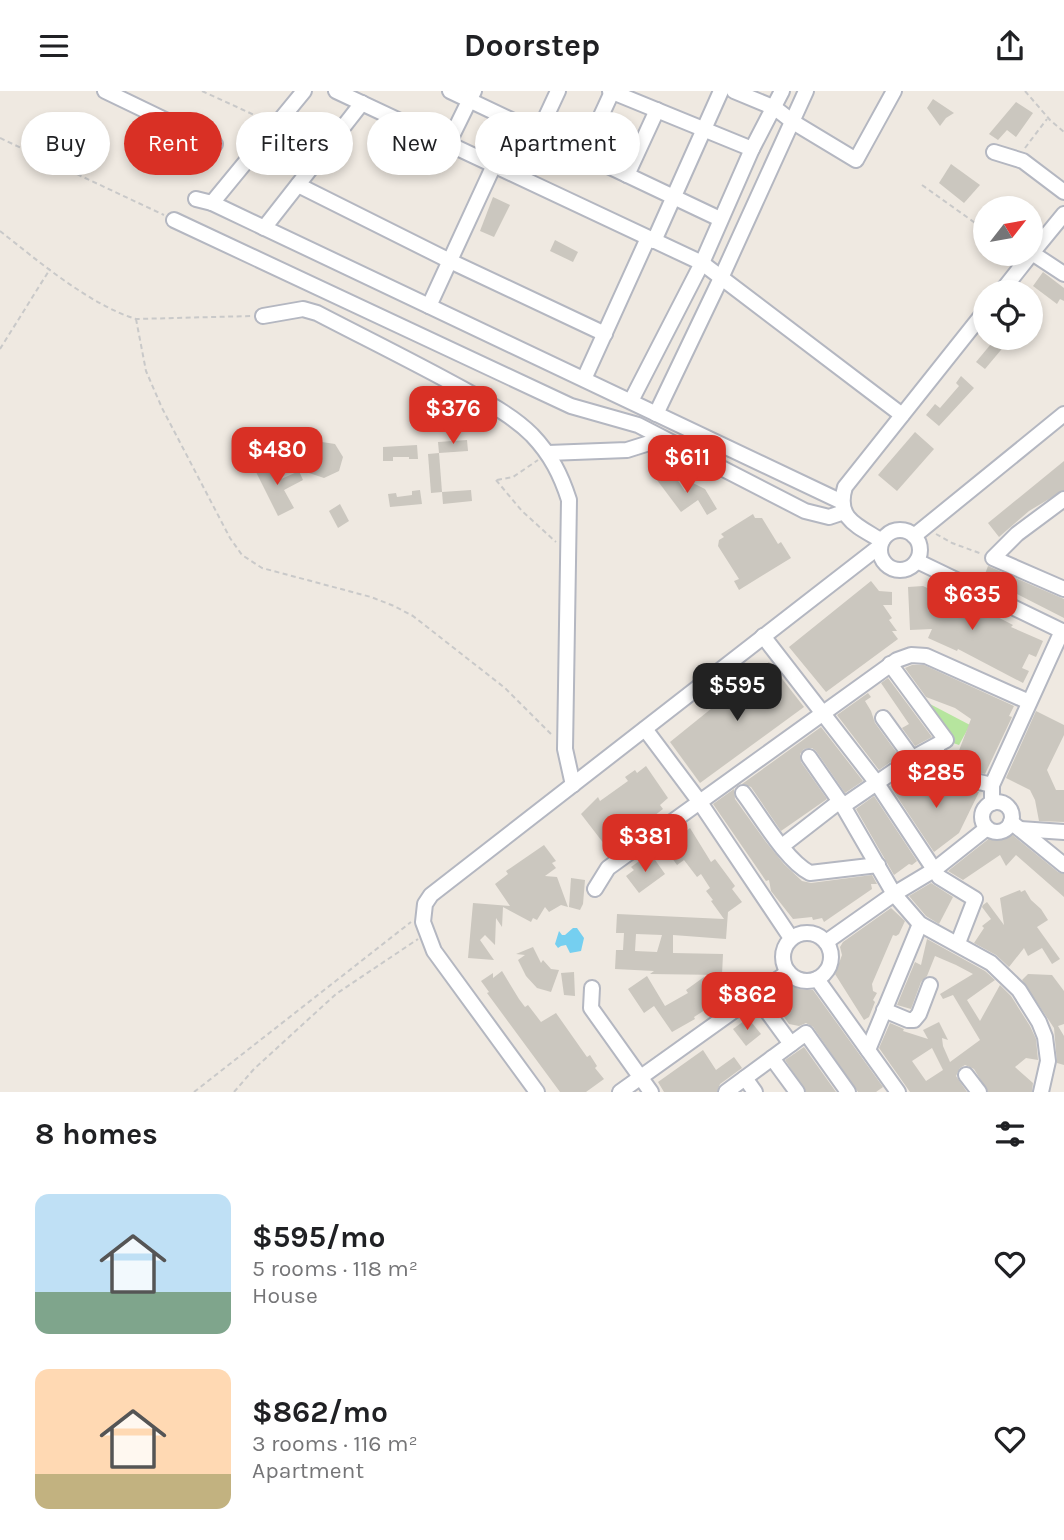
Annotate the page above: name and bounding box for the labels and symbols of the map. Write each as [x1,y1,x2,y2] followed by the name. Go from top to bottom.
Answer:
[973,196,1043,266] north arrow
[412,387,494,446] pin: $376
[236,427,318,487] pin: $480
[646,435,728,495] pin: $611
[931,573,1013,632] pin: $635
[696,663,778,723] pin: $595
[895,751,977,810] pin: $285
[604,815,686,874] pin: $381
[706,972,788,1032] pin: $862

